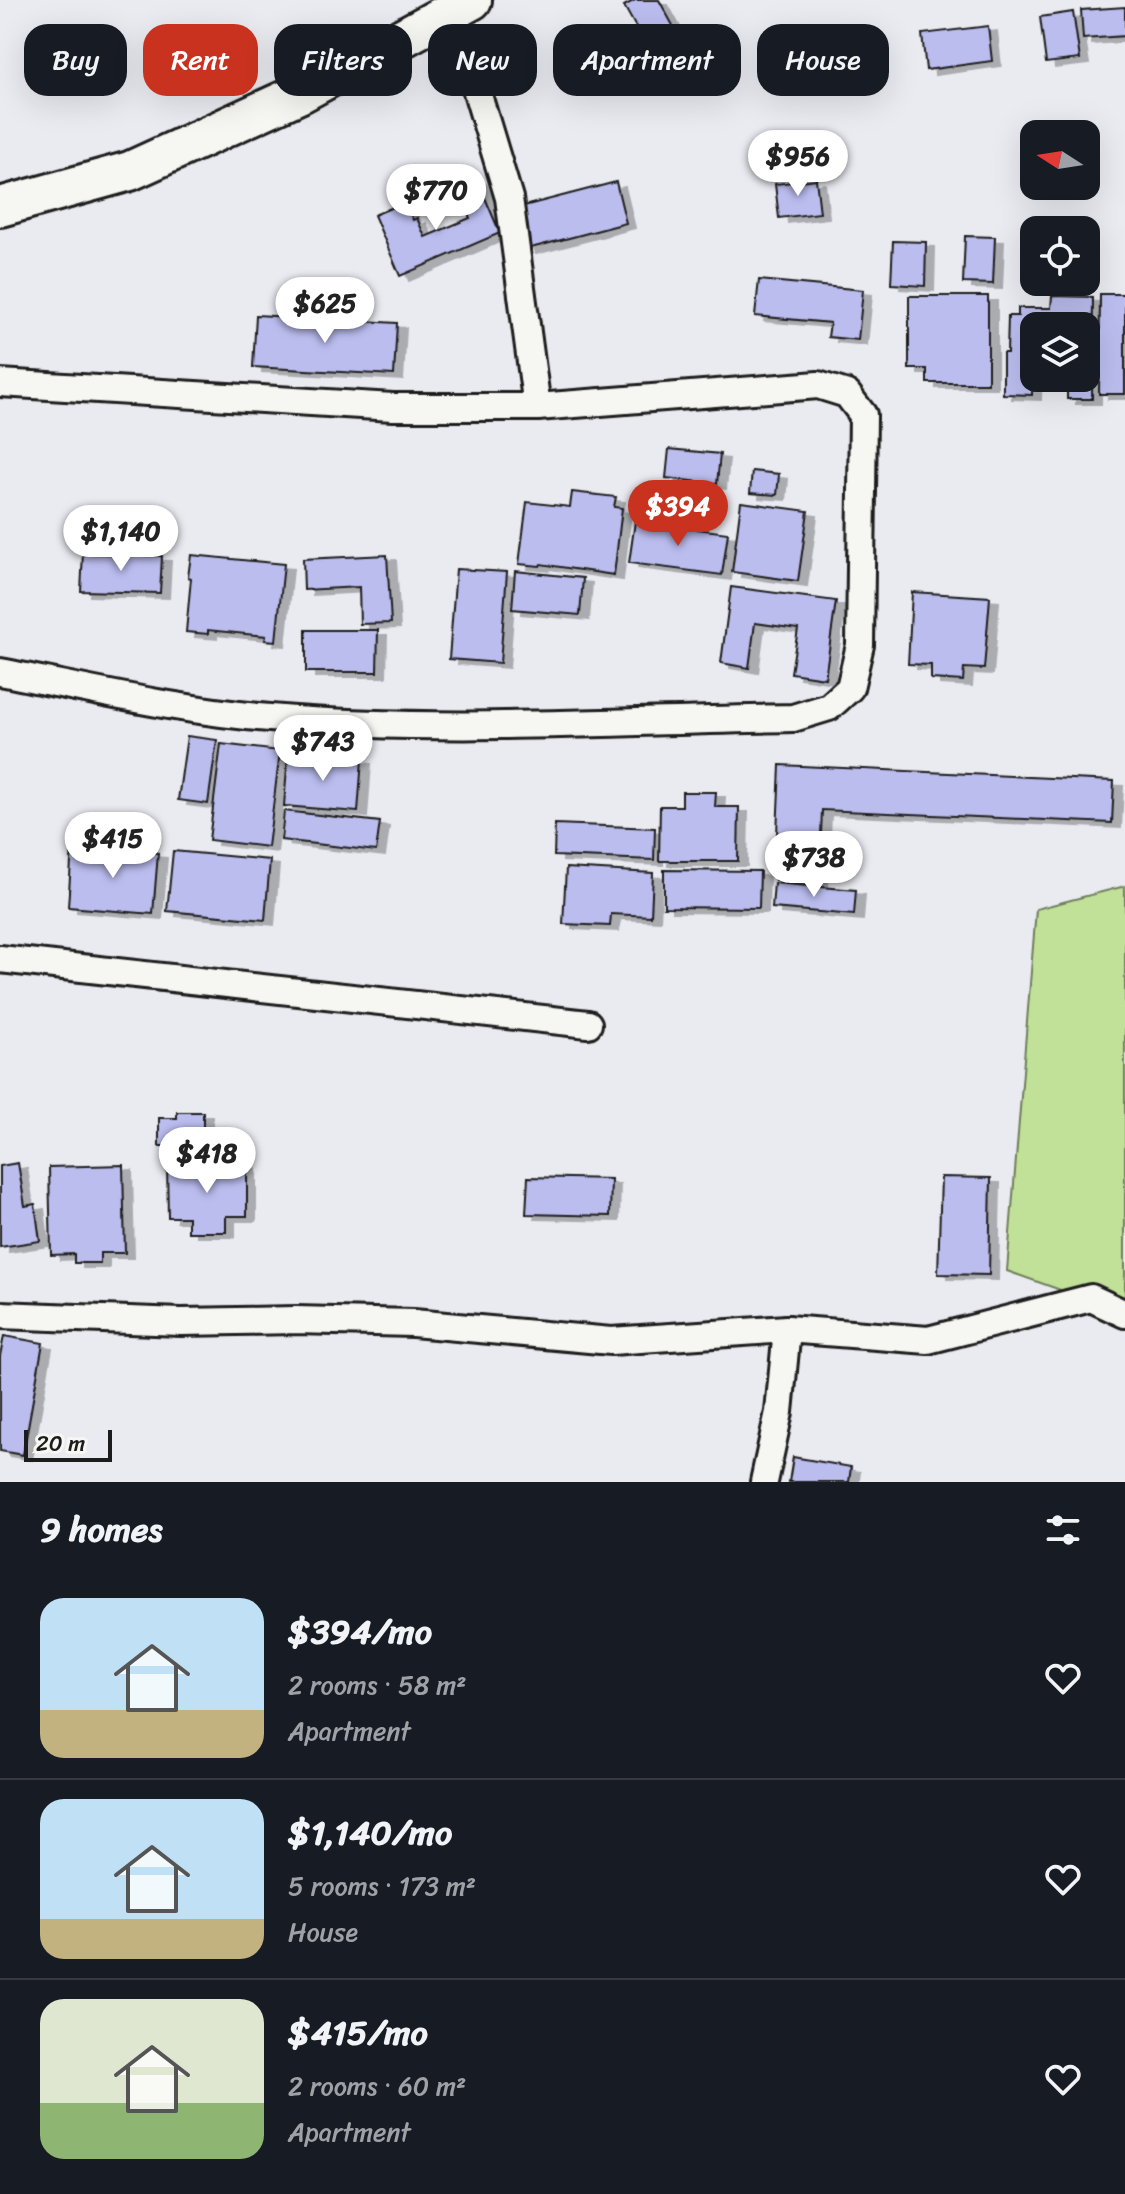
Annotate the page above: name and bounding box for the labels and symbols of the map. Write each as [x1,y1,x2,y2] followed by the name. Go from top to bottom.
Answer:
[1020,120,1100,200] north arrow
[751,130,845,198] pin: $956
[389,164,483,232] pin: $770
[278,277,372,345] pin: $625
[631,480,725,548] pin: $394
[56,505,186,573] pin: $1,140
[276,715,370,783] pin: $743
[66,812,160,880] pin: $415
[767,831,861,899] pin: $738
[160,1127,254,1195] pin: $418
[24,1426,112,1462] scale bar

